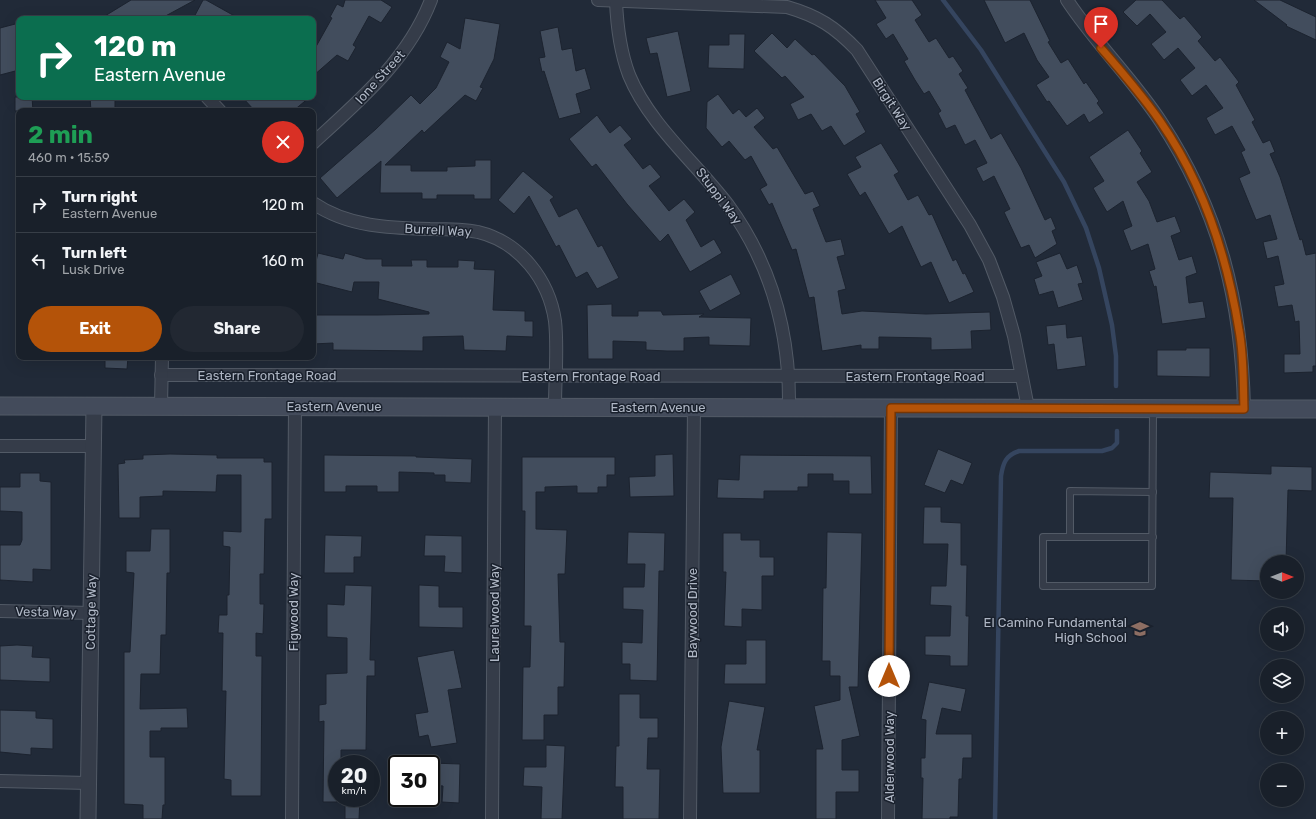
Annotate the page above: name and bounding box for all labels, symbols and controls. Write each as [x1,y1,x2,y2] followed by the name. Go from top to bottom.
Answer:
[1084,7.0,1118,48] pin
[1090,13,1112,35] icon: arrive
[94,30,177,63] text: 120 m
[28,32,80,84] icon: right
[352,47,408,107] street label: Ione Street
[94,64,226,86] text: Eastern Avenue
[869,75,915,134] street label: Birgit Way
[28,121,93,149] text: 2 min
[262,121,304,163] button: close
[28,150,110,165] text: 460 m · 15:59
[693,165,745,227] street label: Stuppi Way
[62,188,137,206] text: Turn right
[28,194,50,216] icon: right
[262,196,304,214] text: 120 m
[62,206,157,221] text: Eastern Avenue
[404,221,472,239] street label: Burrell Way
[62,244,127,262] text: Turn left
[28,250,50,272] icon: left
[262,252,304,270] text: 160 m
[62,262,125,277] text: Lusk Drive
[28,306,162,352] button: Exit
[170,306,304,352] button: Share
[198,368,336,384] street label: Eastern Frontage Road
[522,369,660,385] street label: Eastern Frontage Road
[846,369,984,385] street label: Eastern Frontage Road
[286,399,382,414] street label: Eastern Avenue
[610,400,706,415] street label: Eastern Avenue
[1260,555,1304,599] north arrow
[1260,555,1304,807] map controls
[487,564,502,662] street label: Laurelwood Way
[685,568,700,658] street label: Baywood Drive
[286,573,302,651] street label: Figwood Way
[83,574,100,650] street label: Cottage Way
[15,604,77,620] street label: Vesta Way
[1260,607,1304,651] button: sound
[984,615,1127,646] place label: El Camino Fundamental High School
[1130,619,1150,639] school or university icon: El Camino Fundamental High School
[868,655,910,697] position arrow
[1260,659,1304,703] button: layers
[882,711,897,803] street label: Alderwood Way
[1260,711,1304,755] button: +
[388,755,440,807] speed limit sign: 30
[1260,763,1304,807] button: −
[341,764,367,788] text: 20
[342,785,366,797] text: km/h

